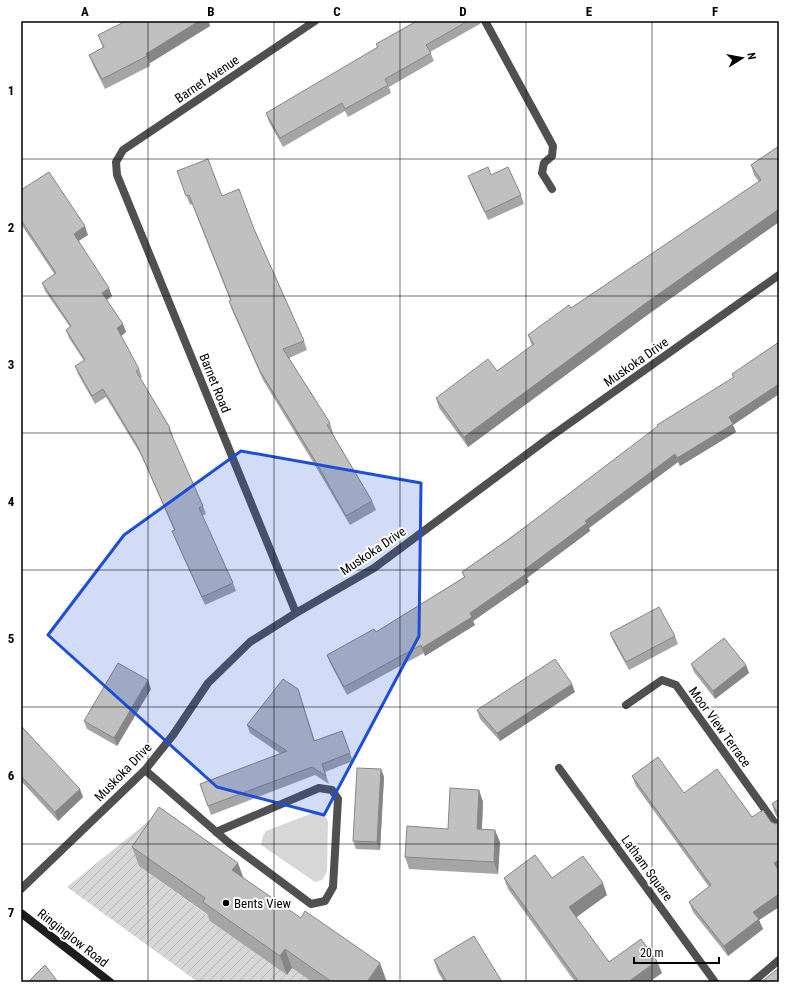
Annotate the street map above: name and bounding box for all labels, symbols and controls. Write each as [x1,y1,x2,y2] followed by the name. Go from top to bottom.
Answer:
[81,4,89,19] text: A
[207,4,215,19] text: B
[333,4,341,19] text: C
[459,4,467,19] text: D
[586,4,593,19] text: E
[712,4,718,19] text: F
[722,38,762,78] north arrow
[172,52,242,106] street label: Barnet Avenue
[744,52,758,61] text: N
[8,83,14,98] text: 1
[8,220,15,235] text: 2
[601,334,671,390] street label: Muskoka Drive
[196,351,234,415] street label: Barnet Road
[8,357,14,372] text: 3
[8,494,15,509] text: 4
[338,524,408,578] street label: Muskoka Drive
[8,631,15,646] text: 5
[686,684,754,770] street label: Moor View Terrace
[91,740,155,804] street label: Muskoka Drive
[8,768,15,783] text: 6
[618,832,676,904] street label: Latham Square
[234,896,292,911] place label: Bents View
[221,898,231,908] marker: Bents View
[8,905,15,920] text: 7
[35,906,111,970] street label: Ringinglow Road
[634,939,719,965] scale bar
[640,946,664,960] text: 20 m

